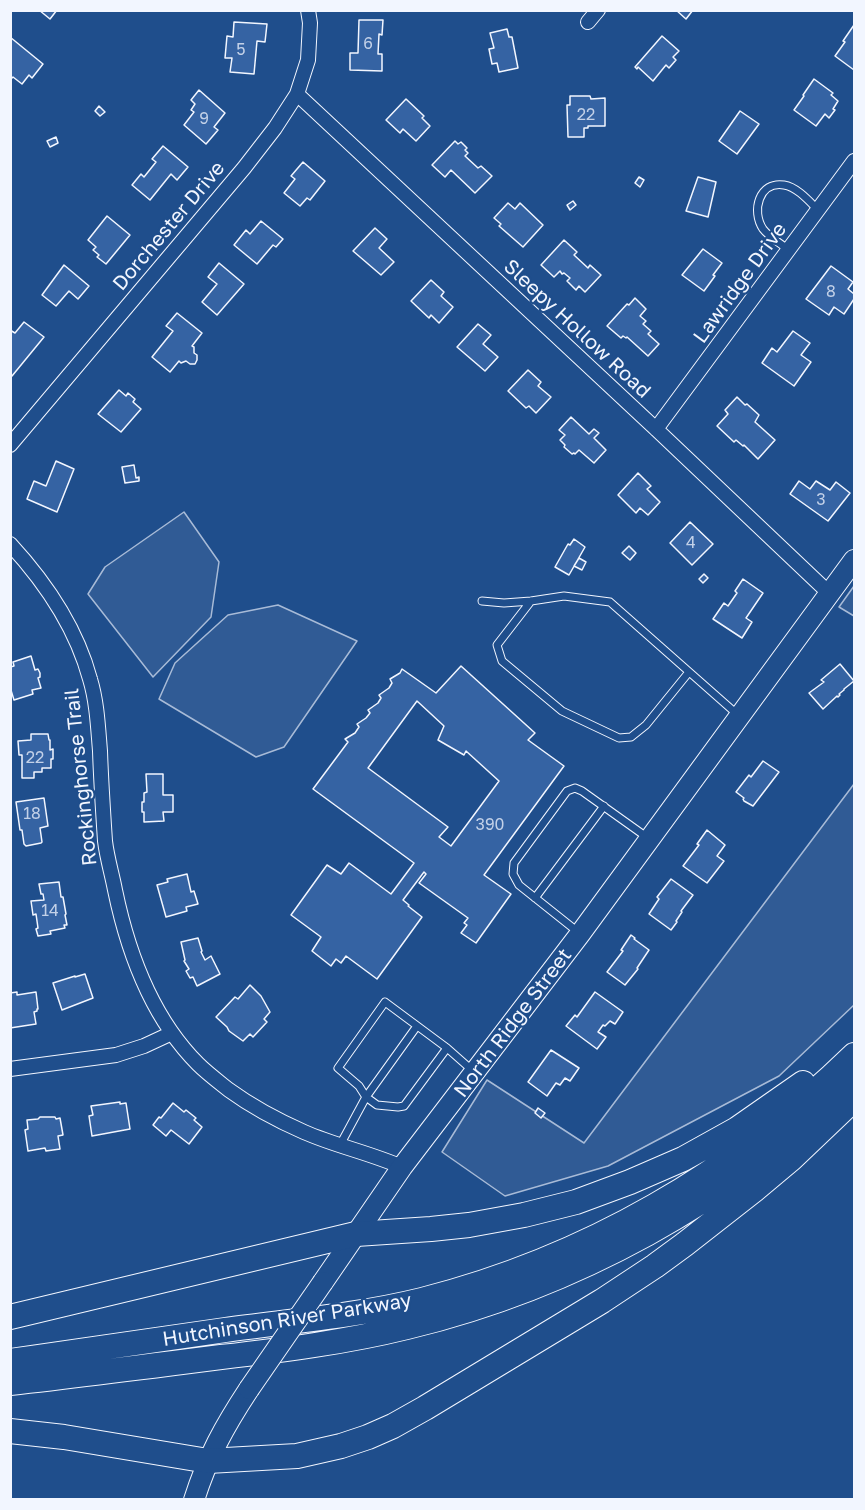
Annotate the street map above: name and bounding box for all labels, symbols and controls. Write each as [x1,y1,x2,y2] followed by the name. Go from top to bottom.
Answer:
[363,34,373,54] house number: 6
[236,40,246,60] house number: 5
[577,105,595,125] house number: 22
[199,109,209,129] house number: 9
[108,157,230,295] street label: Dorchester Drive
[688,218,792,348] street label: Lawridge Drive
[499,255,655,403] street label: Sleepy Hollow Road
[826,282,836,302] house number: 8
[816,490,826,510] house number: 3
[686,533,696,553] house number: 4
[60,687,102,867] street label: Rockinghorse Trail
[26,748,44,768] house number: 22
[23,804,41,824] house number: 18
[476,815,504,835] house number: 390
[41,901,59,921] house number: 14
[449,944,577,1102] street label: North Ridge Street
[161,1288,413,1352] street label: Hutchinson River Parkway

